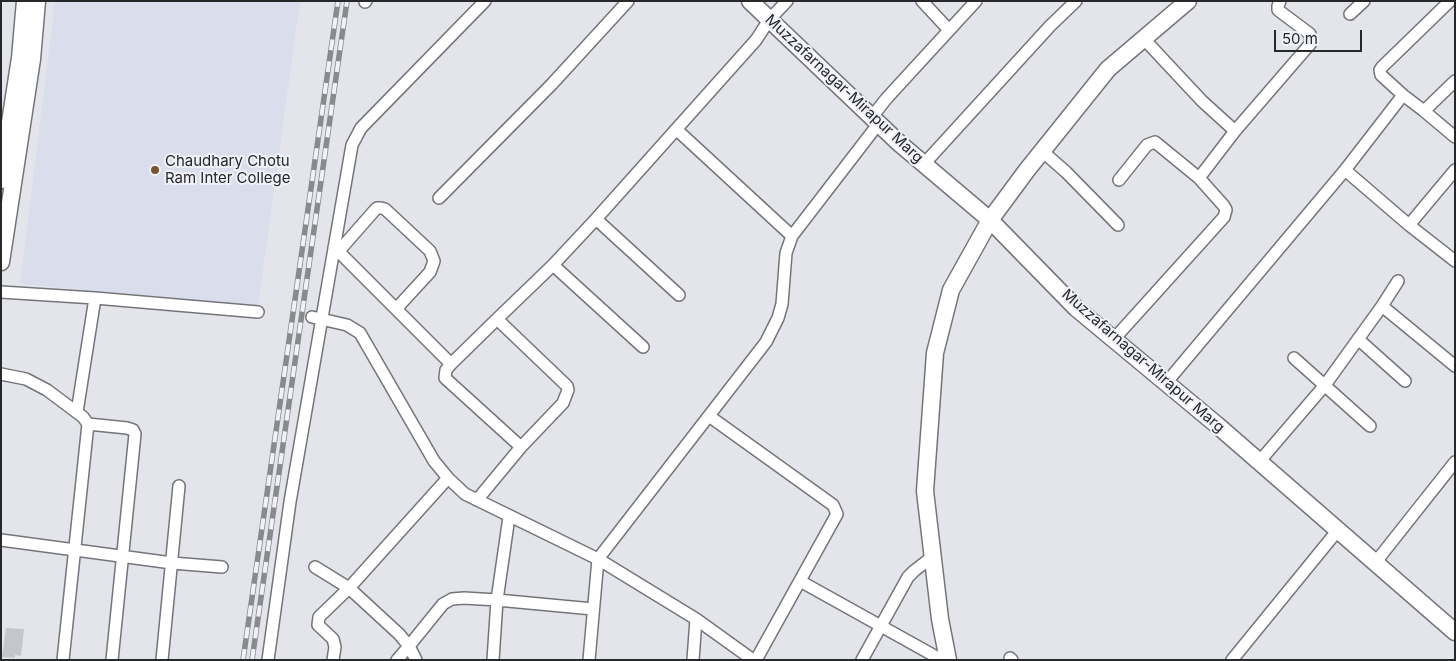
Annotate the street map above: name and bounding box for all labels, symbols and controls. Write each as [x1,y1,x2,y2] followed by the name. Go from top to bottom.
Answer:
[761,11,927,167] street label: Muzzafarnagar-Mirapur Marg
[1276,20,1364,52] scale bar
[1282,29,1318,48] text: 50 m
[165,152,291,187] place label: Chaudhary Chotu Ram Inter College
[149,164,161,176] marker: Chaudhary Chotu Ram Inter College
[1058,285,1228,437] street label: Muzzafarnagar-Mirapur Marg

